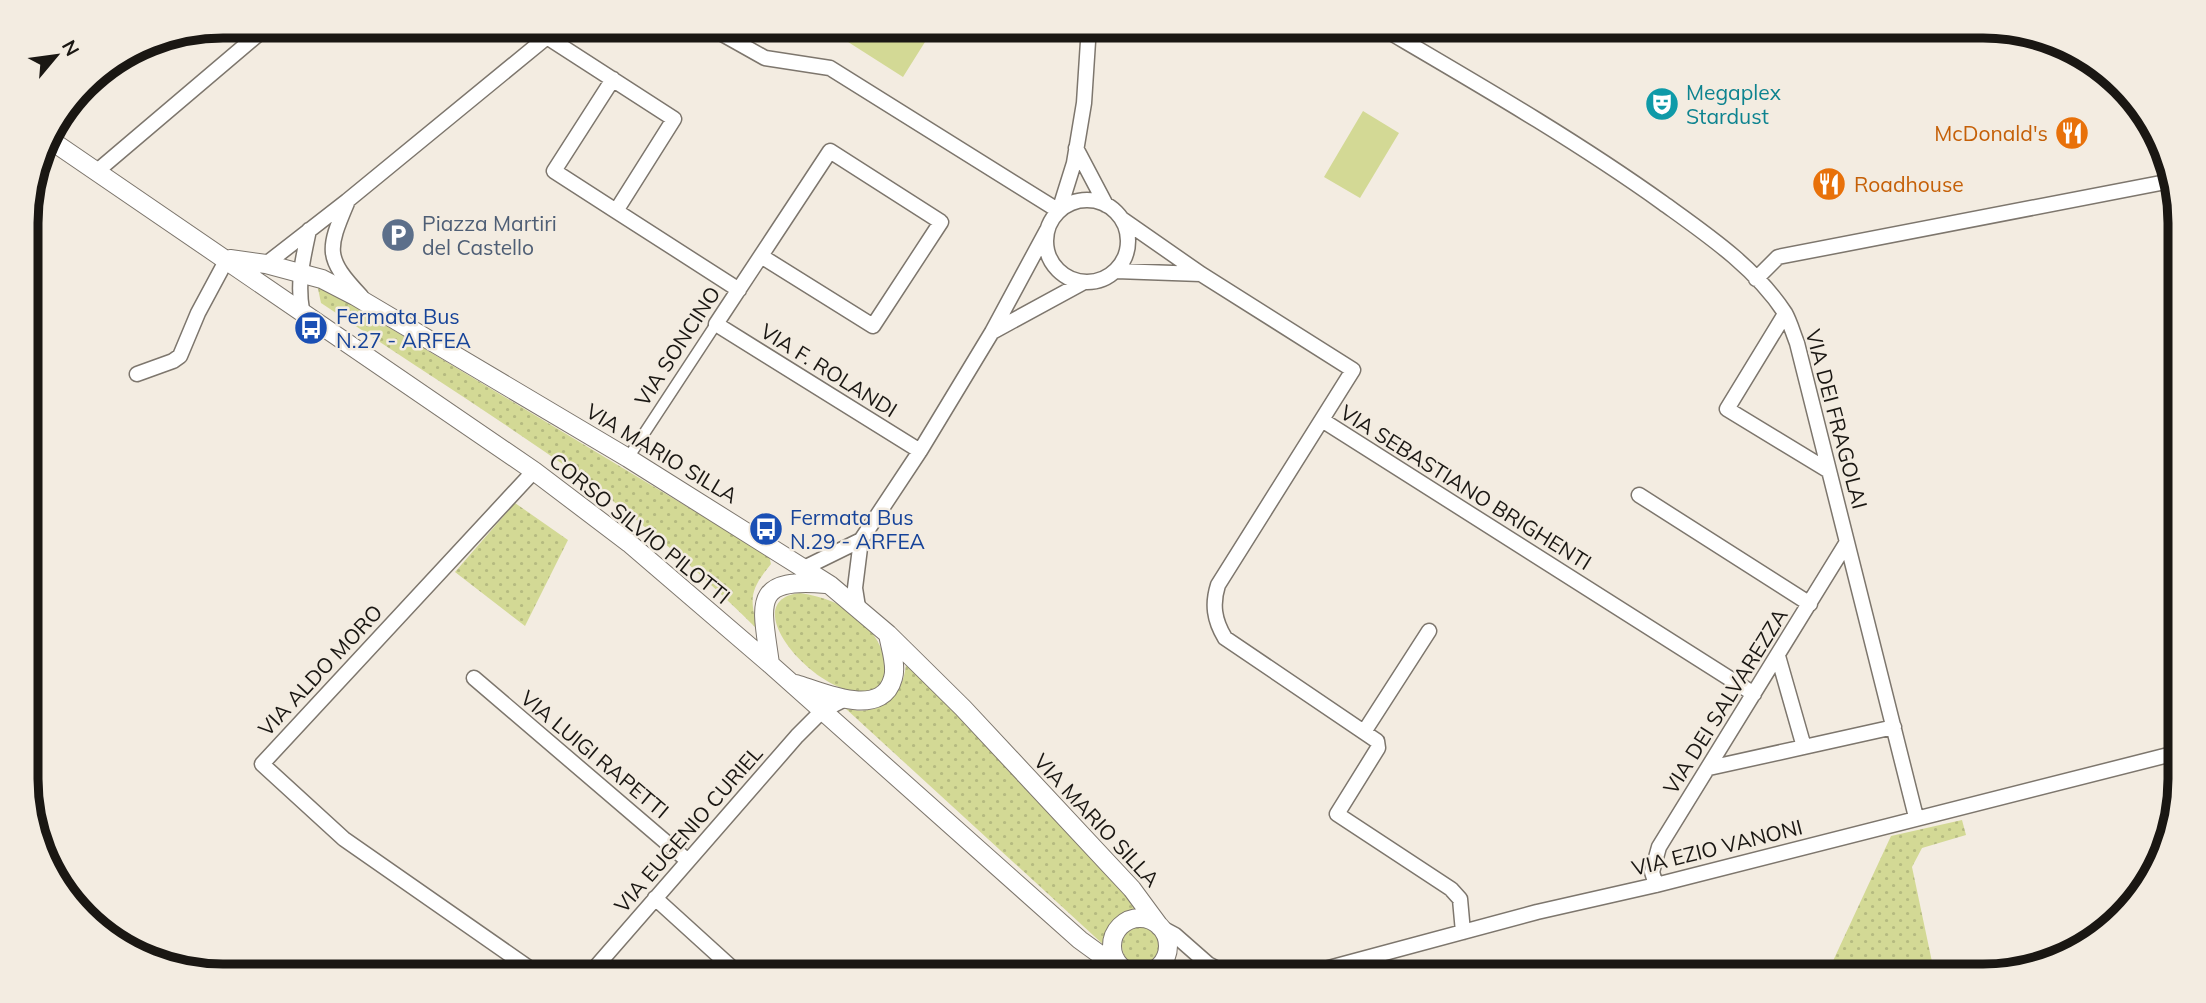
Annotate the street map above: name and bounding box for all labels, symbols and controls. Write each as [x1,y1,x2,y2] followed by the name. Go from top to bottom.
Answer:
[21,21,91,91] north arrow
[57,36,85,60] text: N
[1686,79,1781,129] place label: Megaplex Stardust
[1643,85,1681,123] theatre icon: Megaplex Stardust
[2053,114,2091,152] restaurant icon: McDonald's
[1934,120,2048,146] place label: McDonald's
[1810,165,1848,203] restaurant icon: Roadhouse
[1854,171,1964,197] place label: Roadhouse
[422,210,557,260] place label: Piazza Martiri del Castello
[379,216,417,254] parking icon: Piazza Martiri del Castello
[629,281,725,411] street label: VIA SONCINO
[336,303,471,353] place label: Fermata Bus N.27 - ARFEA
[292,309,330,347] bus stop icon: Fermata Bus N.27 - ARFEA
[756,318,902,422] street label: VIA F. ROLANDI
[1801,326,1873,512] street label: VIA DEI FRAGOLAI
[581,397,743,509] street label: VIA MARIO SILLA
[1336,399,1596,575] street label: VIA SEBASTIANO BRIGHENTI
[544,447,736,609] street label: CORSO SILVIO PILOTTI
[790,504,925,554] place label: Fermata Bus N.29 - ARFEA
[747,510,785,548] bus stop icon: Fermata Bus N.29 - ARFEA
[252,599,388,741] street label: VIA ALDO MORO
[1657,603,1793,799] street label: VIA DEI SALVAREZZA
[516,684,674,824] street label: VIA LUIGI RAPETTI
[608,740,768,918] street label: VIA EUGENIO CURIEL
[1029,748,1166,892] street label: VIA MARIO SILLA
[1629,813,1805,881] street label: VIA EZIO VANONI

